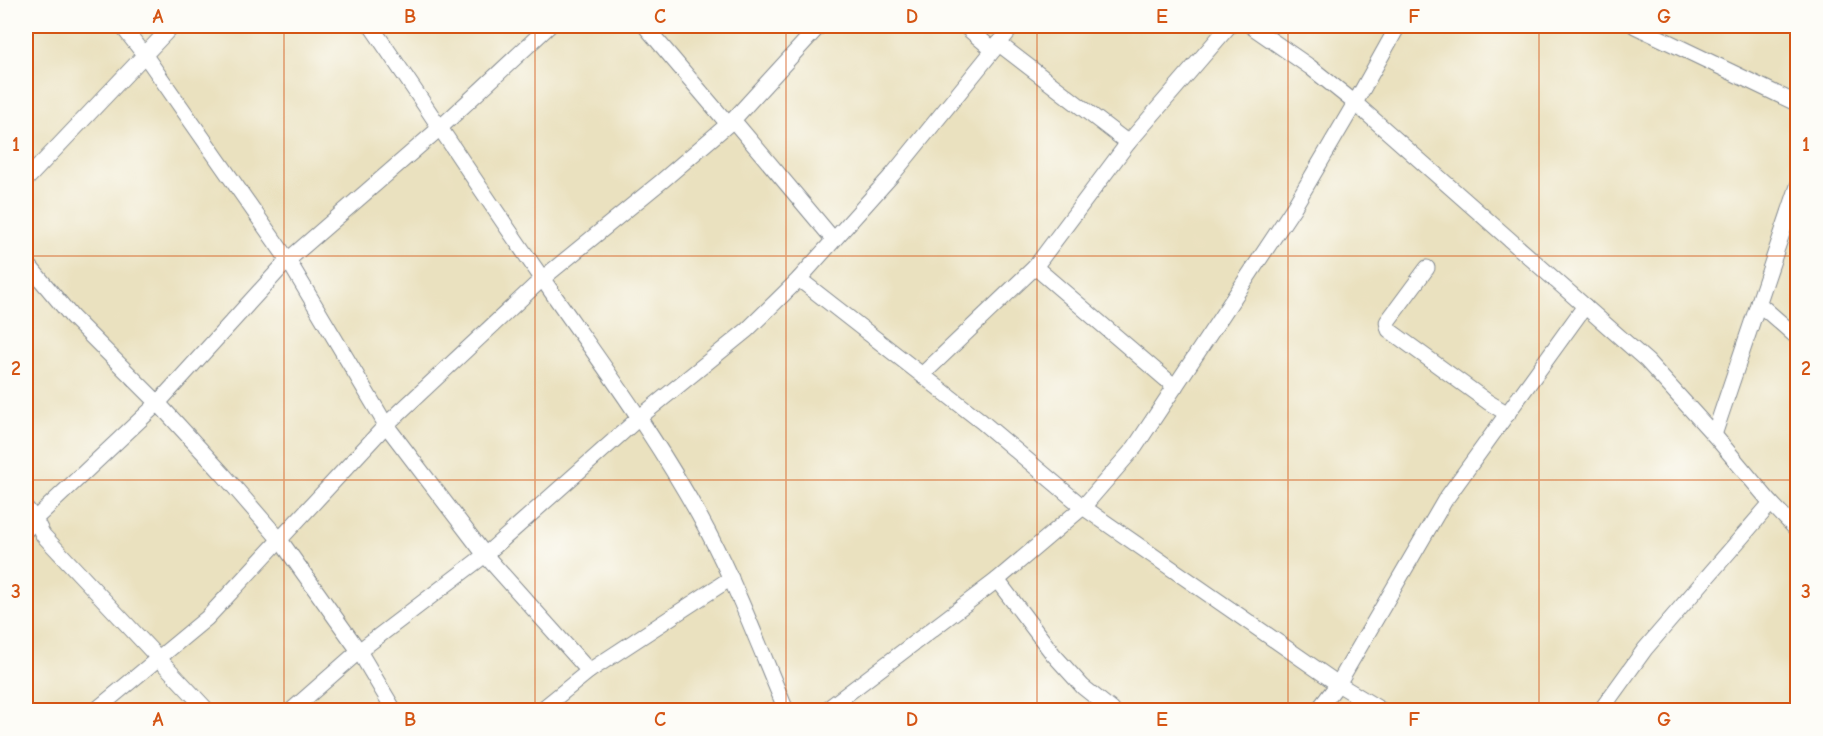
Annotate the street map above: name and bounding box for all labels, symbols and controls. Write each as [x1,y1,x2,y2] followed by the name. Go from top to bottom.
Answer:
[152,5,164,28] text: A
[404,5,416,28] text: B
[654,5,666,28] text: C
[906,5,918,28] text: D
[1156,5,1168,28] text: E
[1408,5,1420,28] text: F
[1657,5,1671,28] text: G
[12,133,20,156] text: 1
[1802,133,1810,156] text: 1
[11,357,21,380] text: 2
[1801,357,1811,380] text: 2
[11,580,21,603] text: 3
[1801,580,1811,603] text: 3
[152,708,164,731] text: A
[404,708,416,731] text: B
[654,708,666,731] text: C
[906,708,918,731] text: D
[1156,708,1168,731] text: E
[1408,708,1420,731] text: F
[1657,708,1671,731] text: G

